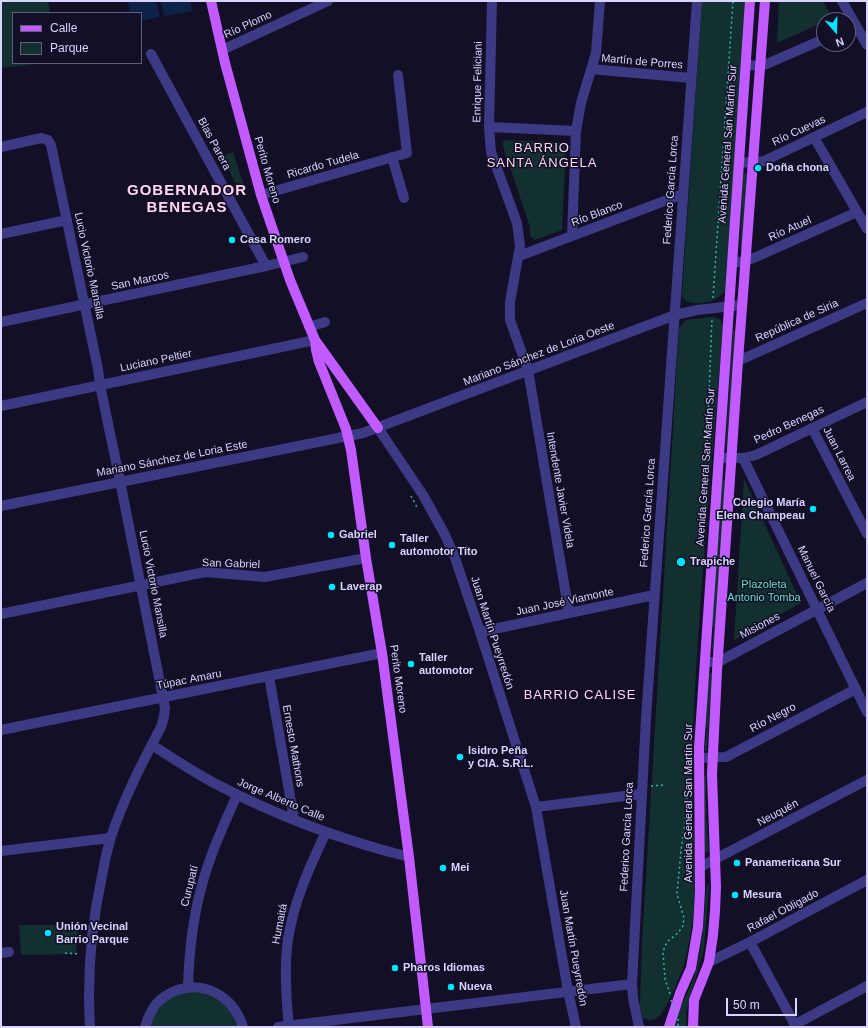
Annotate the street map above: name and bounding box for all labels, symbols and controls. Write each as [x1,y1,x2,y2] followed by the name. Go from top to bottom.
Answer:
[222,8,274,42] street label: Río Plomo
[12,12,142,64] legend
[816,12,856,52] north arrow
[50,21,77,35] text: Calle
[834,35,846,49] text: N
[50,41,89,55] text: Parque
[471,41,485,123] street label: Enrique Feliciani
[601,52,683,72] street label: Martín de Porres
[716,64,740,224] street label: Avenida General San Martín Sur
[770,113,828,149] street label: Río Cuevas
[195,116,233,172] street label: Blas Parera
[251,135,283,205] street label: Perito Moreno
[661,135,681,245] street label: Federico García Lorca
[487,140,597,171] district label: BARRIO SANTA ÁNGELA
[286,148,360,182] street label: Ricardo Tudela
[766,161,829,175] place label: Doña chona
[753,163,763,173] marker: Doña chona
[127,182,247,217] district label: GOBERNADOR BENEGAS
[570,198,624,230] street label: Río Blanco
[71,211,107,321] street label: Lucio Victorio Mansilla
[767,214,813,244] street label: Río Atuel
[240,233,311,247] place label: Casa Romero
[227,235,237,245] marker: Casa Romero
[110,268,170,294] street label: San Marcos
[754,297,840,345] street label: República de Siria
[462,319,616,389] street label: Mariano Sánchez de Loria Oeste
[119,347,193,375] street label: Luciano Peltier
[694,387,718,547] street label: Avenida General San Martín Sur
[752,403,826,447] street label: Pedro Benegas
[820,425,858,483] street label: Juan Larrea
[543,431,577,549] street label: Intendente Javier Videla
[95,438,249,480] street label: Mariano Sánchez de Loria Este
[638,458,658,568] street label: Federico García Lorca
[716,496,805,522] place label: Colegio María Elena Champeau
[808,504,818,514] marker: Colegio María Elena Champeau
[339,528,377,542] place label: Gabriel
[136,529,170,639] street label: Lucio Victorio Mansilla
[326,530,336,540] marker: Gabriel
[400,532,477,558] place label: Taller automotor Tito
[387,540,397,550] marker: Taller automotor Tito
[794,544,838,614] street label: Manuel García
[690,555,735,569] place label: Trapiche
[202,556,260,572] street label: San Gabriel
[675,556,687,568] marker: Trapiche
[467,575,517,691] street label: Juan Martín Pueyrredón
[727,578,801,604] park label: Plazoleta Antonio Tomba
[340,580,382,594] place label: Laverap
[327,582,337,592] marker: Laverap
[515,585,615,619] street label: Juan José Viamonte
[738,610,782,642] street label: Misiones
[387,644,409,714] street label: Perito Moreno
[419,651,473,677] place label: Taller automotor
[406,659,416,669] marker: Taller automotor
[155,667,223,693] street label: Túpac Amaru
[524,687,636,703] district label: BARRIO CALISE
[748,700,798,736] street label: Río Negro
[279,704,307,788] street label: Ernesto Mathons
[682,724,696,882] street label: Avenida General San Martín Sur
[468,744,533,770] place label: Isidro Peña y CIA. S.R.L.
[455,752,465,762] marker: Isidro Peña y CIA. S.R.L.
[235,776,327,824] street label: Jorge Alberto Calle
[618,782,636,892] street label: Federico García Lorca
[755,797,801,829] street label: Neuquén
[745,856,841,870] place label: Panamericana Sur
[732,858,742,868] marker: Panamericana Sur
[451,861,469,875] place label: Mei
[438,863,448,873] marker: Mei
[178,864,202,908] street label: Curupatí
[745,887,821,935] street label: Rafael Obligado
[743,888,782,902] place label: Mesura
[556,889,590,1007] street label: Juan Martín Pueyrredón
[730,890,740,900] marker: Mesura
[270,903,290,945] street label: Humaitá
[56,920,129,946] place label: Unión Vecinal Barrio Parque
[43,928,53,938] marker: Unión Vecinal Barrio Parque
[403,961,485,975] place label: Pharos Idiomas
[390,963,400,973] marker: Pharos Idiomas
[459,980,492,994] place label: Nueva
[446,982,456,992] marker: Nueva
[728,990,799,1016] scale bar
[733,998,760,1012] text: 50 m

